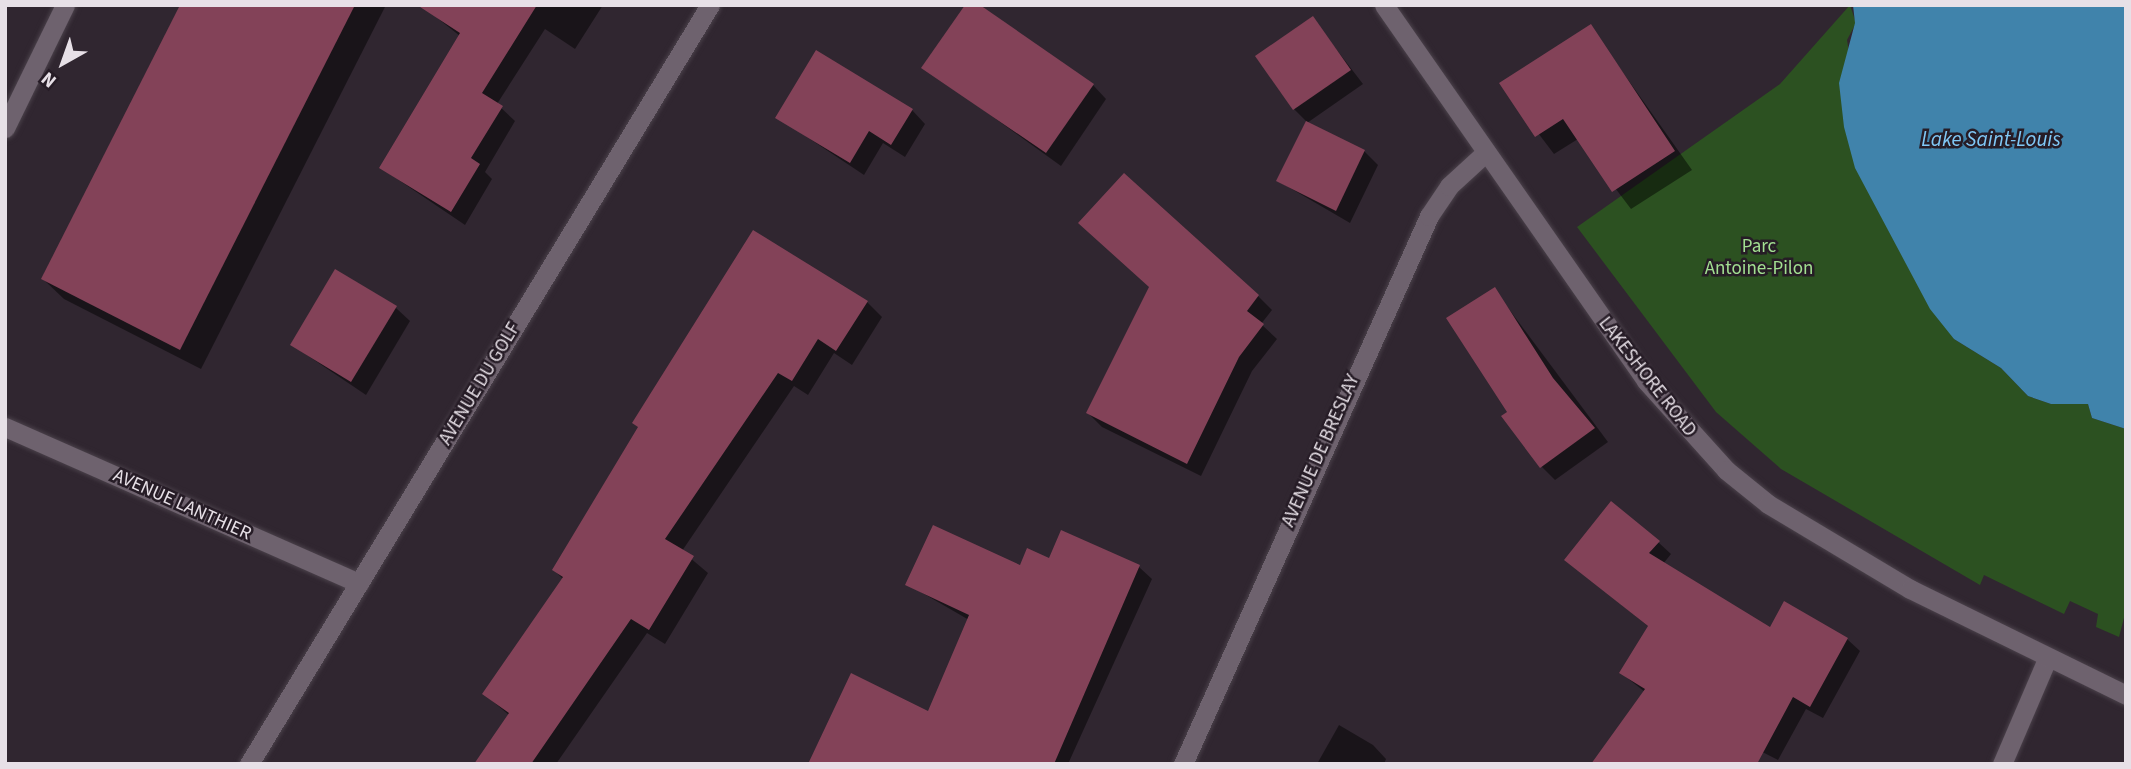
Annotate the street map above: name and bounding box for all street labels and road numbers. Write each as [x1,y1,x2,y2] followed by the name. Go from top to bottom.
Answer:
[1593,313,1701,441] street label: LAKESHORE ROAD
[434,319,526,449] street label: AVENUE DU GOLF
[1277,371,1365,531] street label: AVENUE DE BRESLAY
[110,464,254,546] street label: AVENUE LANTHIER

